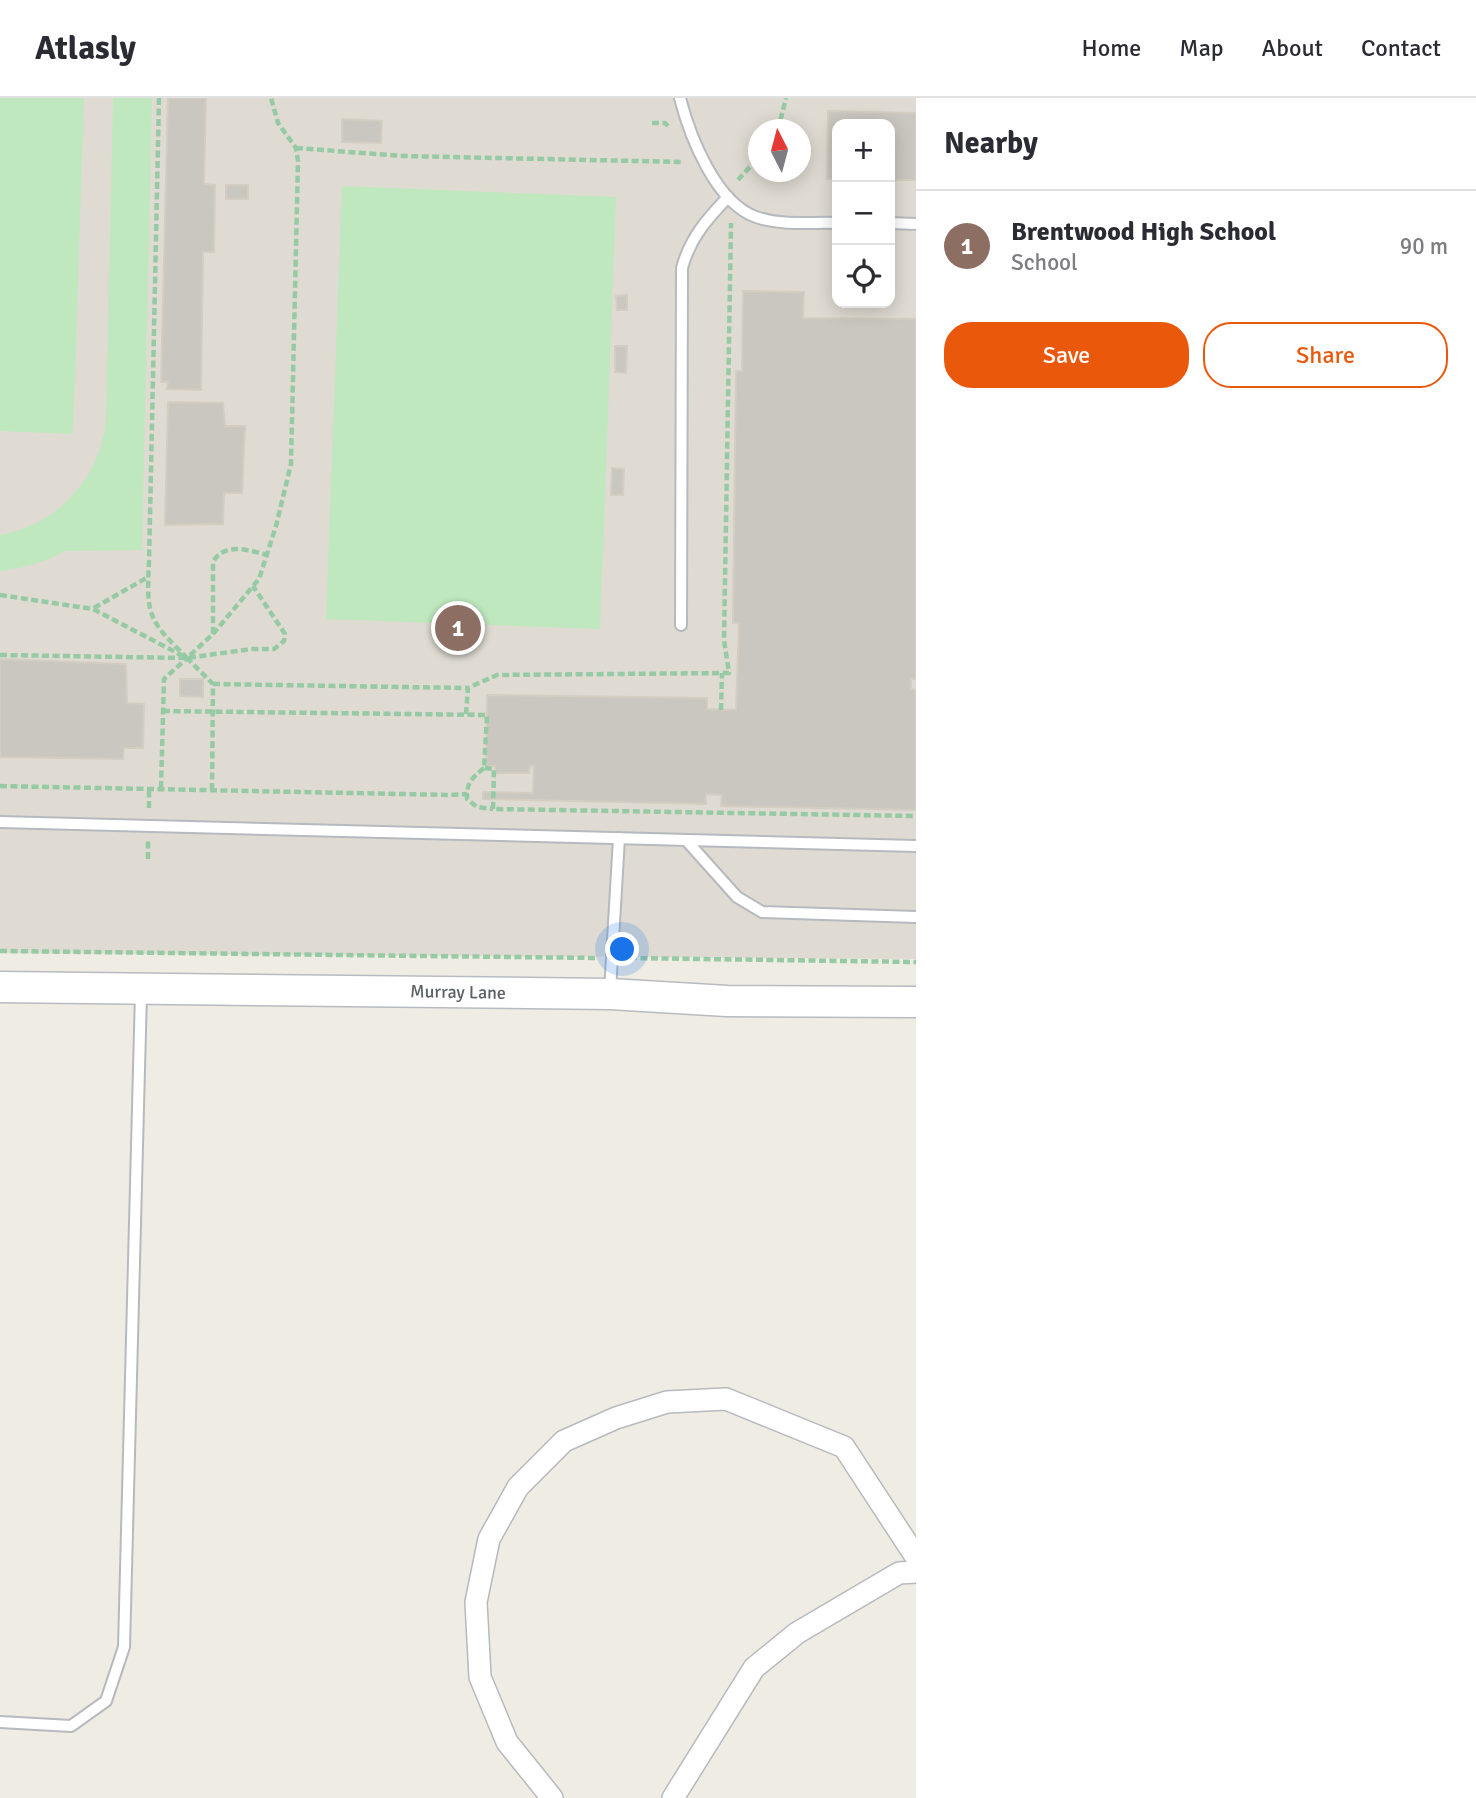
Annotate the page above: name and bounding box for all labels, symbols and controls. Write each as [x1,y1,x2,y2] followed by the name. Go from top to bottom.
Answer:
[35,28,136,69] text: Atlasly
[1081,33,1141,63] text: Home
[1179,33,1224,63] text: Map
[1262,33,1323,63] text: About
[1361,33,1441,63] text: Contact
[748,119,811,182] north arrow
[832,119,895,308] map controls
[832,119,895,182] button: +
[944,125,1038,162] text: Nearby
[832,182,895,245] button: −
[1011,216,1276,248] text: Brentwood High School
[961,232,973,261] text: 1
[1400,232,1448,261] text: 90 m
[832,245,895,308] button: locate
[1011,248,1078,277] text: School
[944,322,1189,388] button: Save
[1203,322,1448,388] button: Share
[435,602,481,654] pin: 1
[605,932,639,966] your location
[410,980,506,1004] street label: Murray Lane

